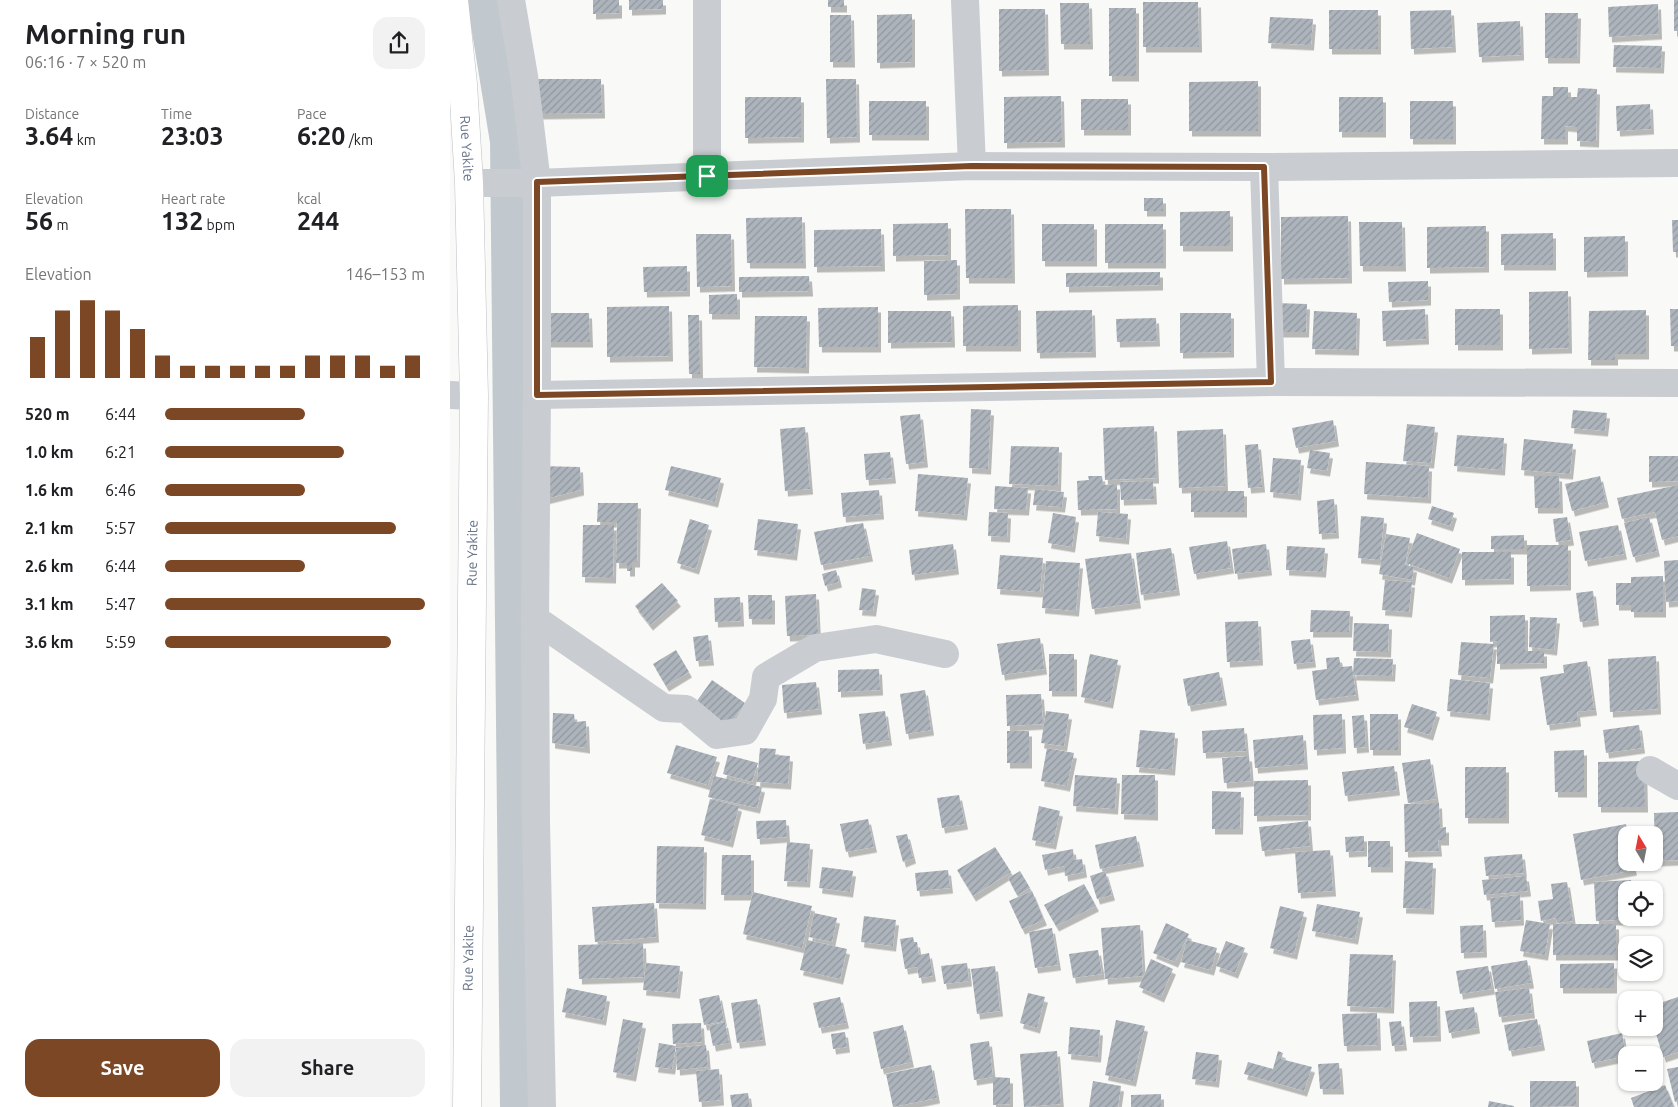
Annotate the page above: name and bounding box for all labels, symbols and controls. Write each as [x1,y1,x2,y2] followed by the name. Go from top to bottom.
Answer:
[373,17,425,69] button: share
[25,18,186,49] text: Morning run
[25,53,146,71] text: 06:16 · 7 × 520 m
[25,106,79,122] text: Distance
[161,106,192,122] text: Time
[297,106,327,122] text: Pace
[457,115,477,182] street label: Rue Yakite
[25,122,73,150] text: 3.64
[161,122,224,150] text: 23:03
[297,122,345,150] text: 6:20
[73,132,96,148] text: km
[345,132,373,148] text: /km
[686,155,728,197] pin
[693,162,721,190] icon: arrive
[25,191,83,207] text: Elevation
[161,191,225,207] text: Heart rate
[297,191,321,207] text: kcal
[25,207,53,235] text: 56
[161,207,203,235] text: 132
[297,207,339,235] text: 244
[53,217,69,233] text: m
[203,217,235,233] text: bpm
[25,265,92,283] text: Elevation
[345,265,425,283] text: 146–153 m
[25,405,70,423] text: 520 m
[105,405,136,423] text: 6:44
[25,443,74,461] text: 1.0 km
[105,443,136,461] text: 6:21
[25,481,74,499] text: 1.6 km
[105,481,136,499] text: 6:46
[25,519,74,537] text: 2.1 km
[105,519,136,537] text: 5:57
[463,520,481,586] street label: Rue Yakite
[25,557,74,575] text: 2.6 km
[105,557,136,575] text: 6:44
[25,595,74,613] text: 3.1 km
[105,595,136,613] text: 5:47
[25,633,74,651] text: 3.6 km
[105,633,136,651] text: 5:59
[1618,826,1662,871] north arrow
[1618,826,1663,1091] map controls
[1618,881,1663,926] button: locate
[459,925,477,991] street label: Rue Yakite
[1618,936,1663,981] button: layers
[1618,991,1663,1036] button: +
[25,1039,220,1097] button: Save
[230,1039,425,1097] button: Share
[1618,1046,1663,1091] button: −

